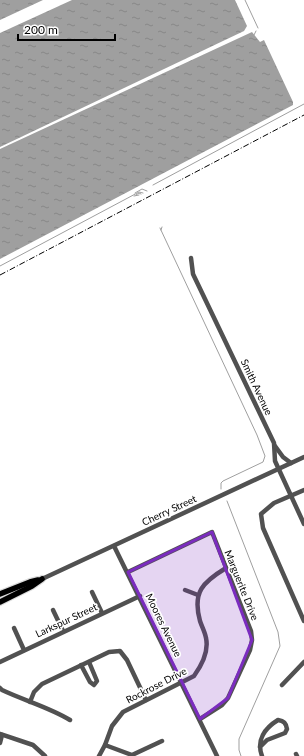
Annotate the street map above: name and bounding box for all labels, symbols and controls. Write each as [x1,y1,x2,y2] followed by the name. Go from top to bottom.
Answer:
[18,16,115,42] scale bar
[24,22,58,37] text: 200 m
[239,357,275,417] street label: Smith Avenue
[140,492,198,528] street label: Cherry Street
[222,548,262,622] street label: Marguerite Drive
[144,591,184,659] street label: Moores Avenue
[33,600,99,640] street label: Larkspur Street
[124,665,188,705] street label: Rockrose Drive

